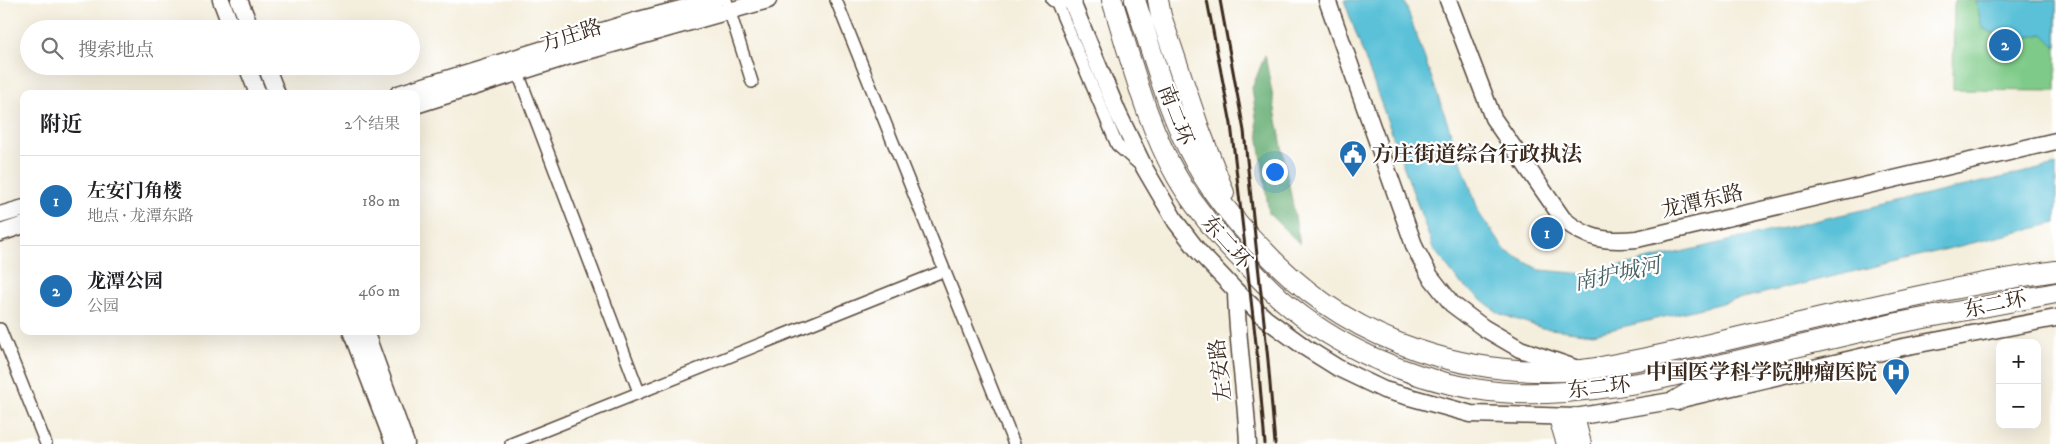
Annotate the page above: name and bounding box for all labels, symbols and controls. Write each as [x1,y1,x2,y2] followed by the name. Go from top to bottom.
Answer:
[537,14,605,58] street label: 方庄路
[20,20,420,75] search box
[1989,26,2021,64] pin: 2
[38,34,66,62] icon: search
[78,39,154,62] text: 搜索地点
[1152,81,1198,149] street label: 南二环
[40,112,82,138] text: 附近
[344,114,400,134] text: 2个结果
[1338,139,1368,178] public building icon: 方庄街道综合行政执法
[1372,142,1582,168] place label: 方庄街道综合行政执法
[1262,159,1288,185] your location
[87,180,182,203] text: 左安门角楼
[1658,180,1746,224] street label: 龙潭东路
[53,191,59,211] text: 1
[362,191,400,211] text: 180 m
[87,206,194,226] text: 地点 · 龙潭东路
[1196,211,1257,275] street label: 东二环
[1531,214,1563,252] pin: 1
[1571,251,1667,297] water label: 南护城河
[87,270,163,293] text: 龙潭公园
[52,281,60,301] text: 2
[358,281,400,301] text: 460 m
[1962,286,2029,324] street label: 东二环
[87,296,119,316] text: 公园
[1204,337,1238,403] street label: 左安路
[1996,339,2041,429] map controls
[1996,339,2041,384] button: +
[1881,357,1911,396] hospital icon: 中国医学科学院肿瘤医院
[1646,360,1877,386] place label: 中国医学科学院肿瘤医院
[1566,372,1632,404] street label: 东二环
[1996,384,2041,429] button: −

